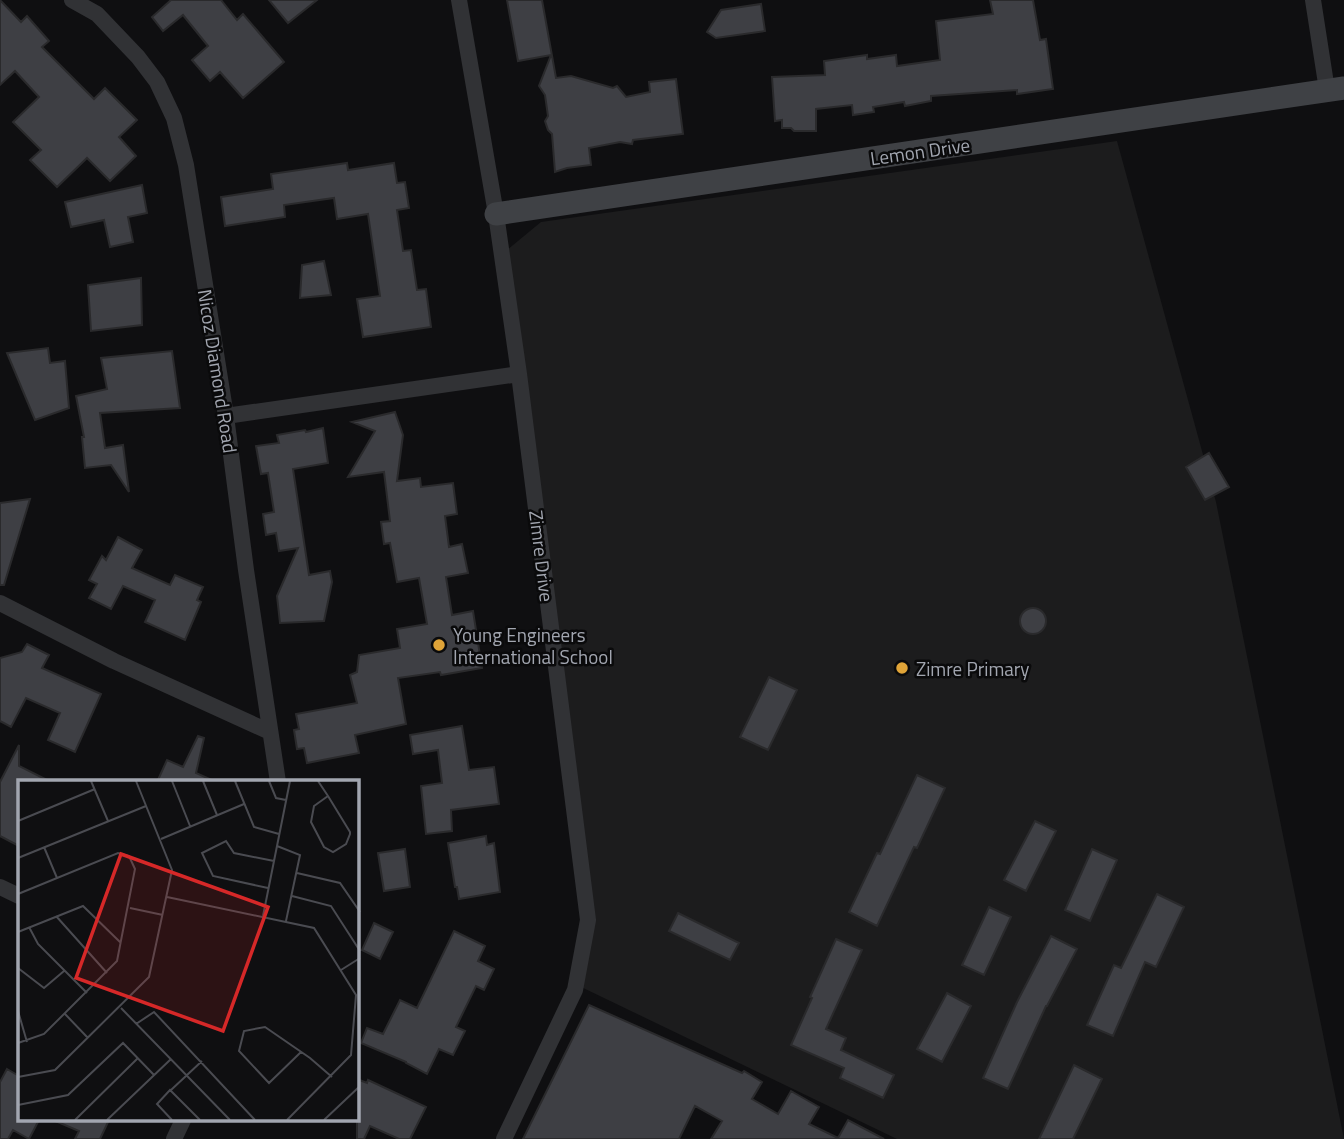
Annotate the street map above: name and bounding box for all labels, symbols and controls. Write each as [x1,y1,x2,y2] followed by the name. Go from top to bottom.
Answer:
[868,130,972,172] street label: Lemon Drive
[191,287,245,455] street label: Nicoz Diamond Road
[522,509,562,603] street label: Zimre Drive
[453,620,613,671] place label: Young Engineers International School
[431,637,447,653] marker: Young Engineers International School
[916,654,1030,683] place label: Zimre Primary
[894,660,910,676] marker: Zimre Primary
[18,780,359,1122] inset map

